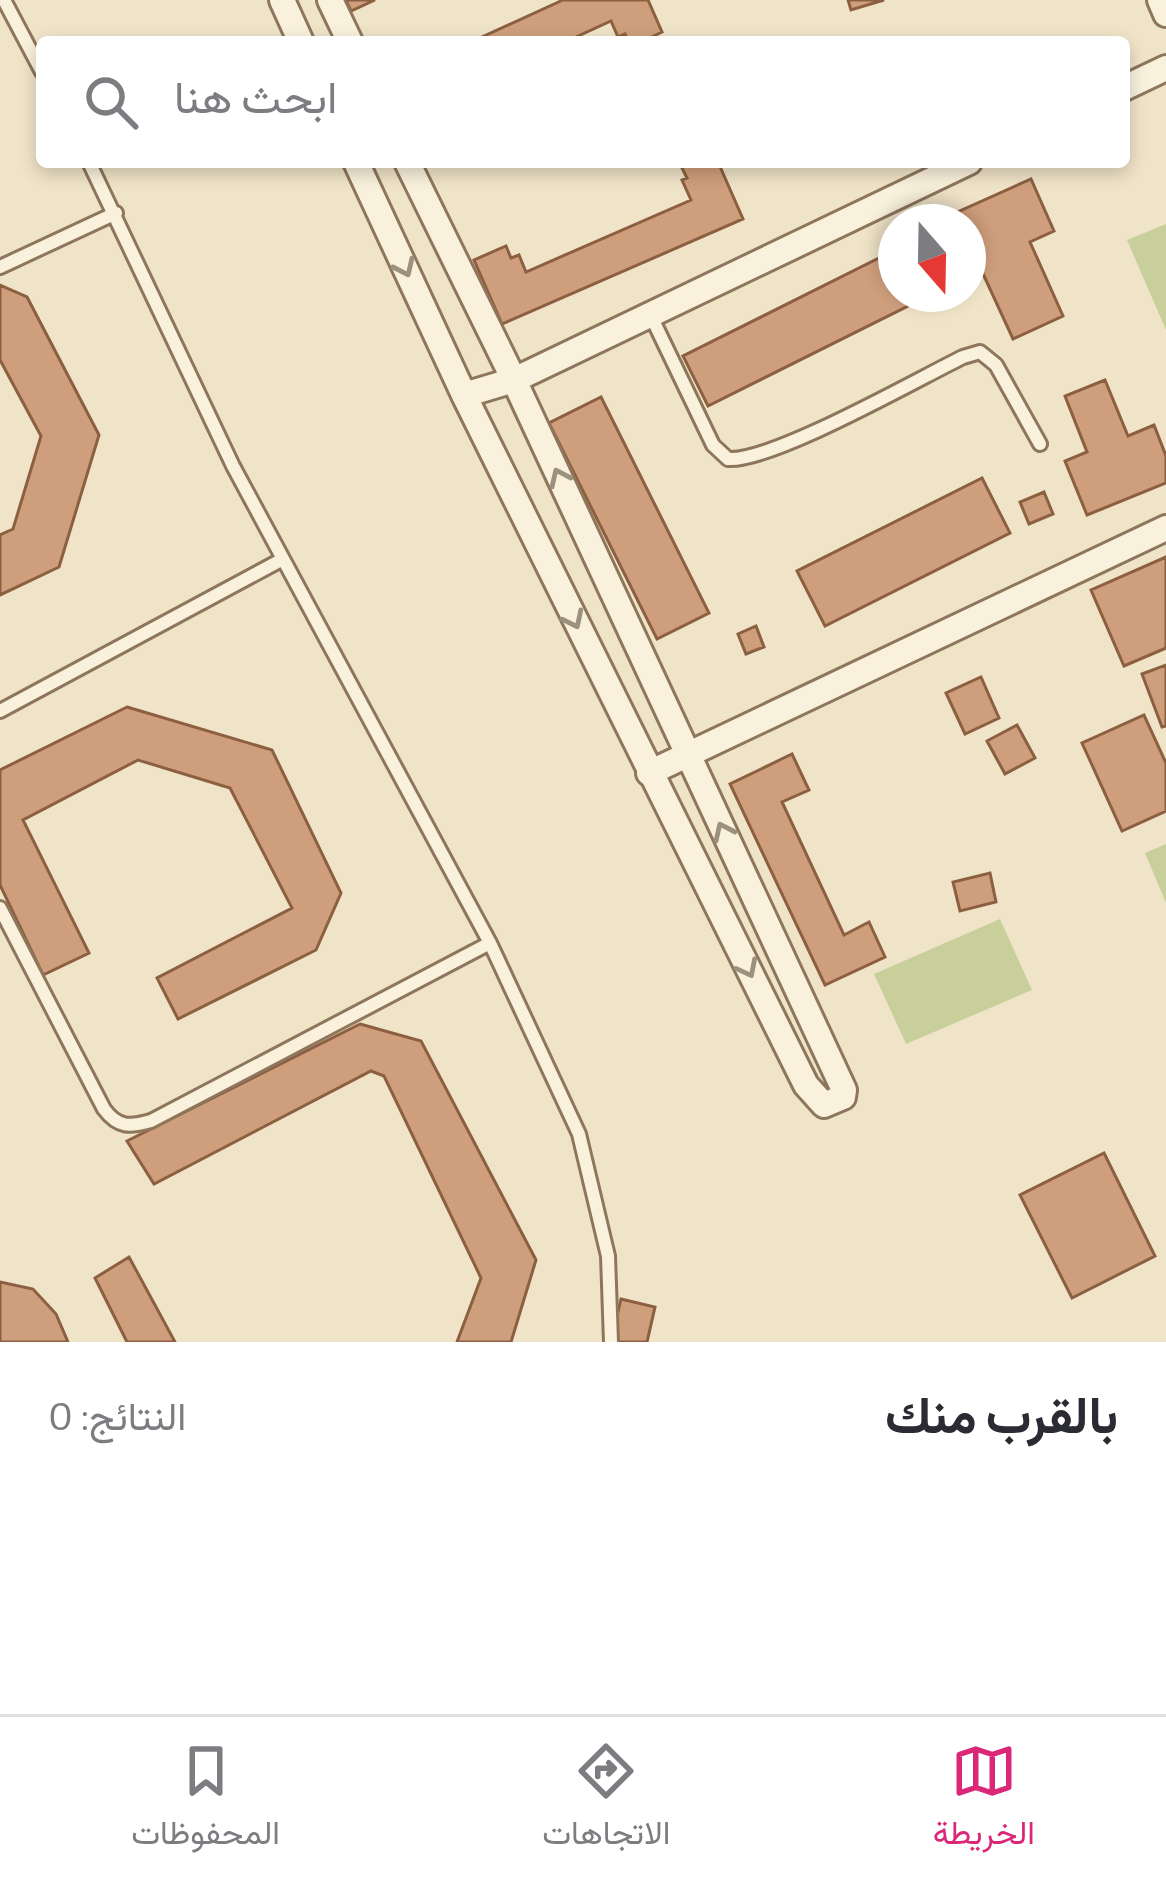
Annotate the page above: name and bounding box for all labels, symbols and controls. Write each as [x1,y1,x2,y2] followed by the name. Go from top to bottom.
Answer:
[36,36,1130,168] search box
[78,69,144,135] icon: search
[174,71,337,125] text: ابحث هنا
[878,204,986,312] north arrow
[391,256,415,277] one-way arrow
[550,468,574,489] one-way arrow
[560,608,584,629] one-way arrow
[714,822,737,843] one-way arrow
[733,957,757,978] one-way arrow
[885,1385,1118,1447] text: بالقرب منك
[48,1394,186,1440] text: النتائج: 0
[131,1738,280,1862] tab: المحفوظات
[542,1738,670,1862] tab: الاتجاهات
[933,1738,1035,1862] tab: الخريطة

